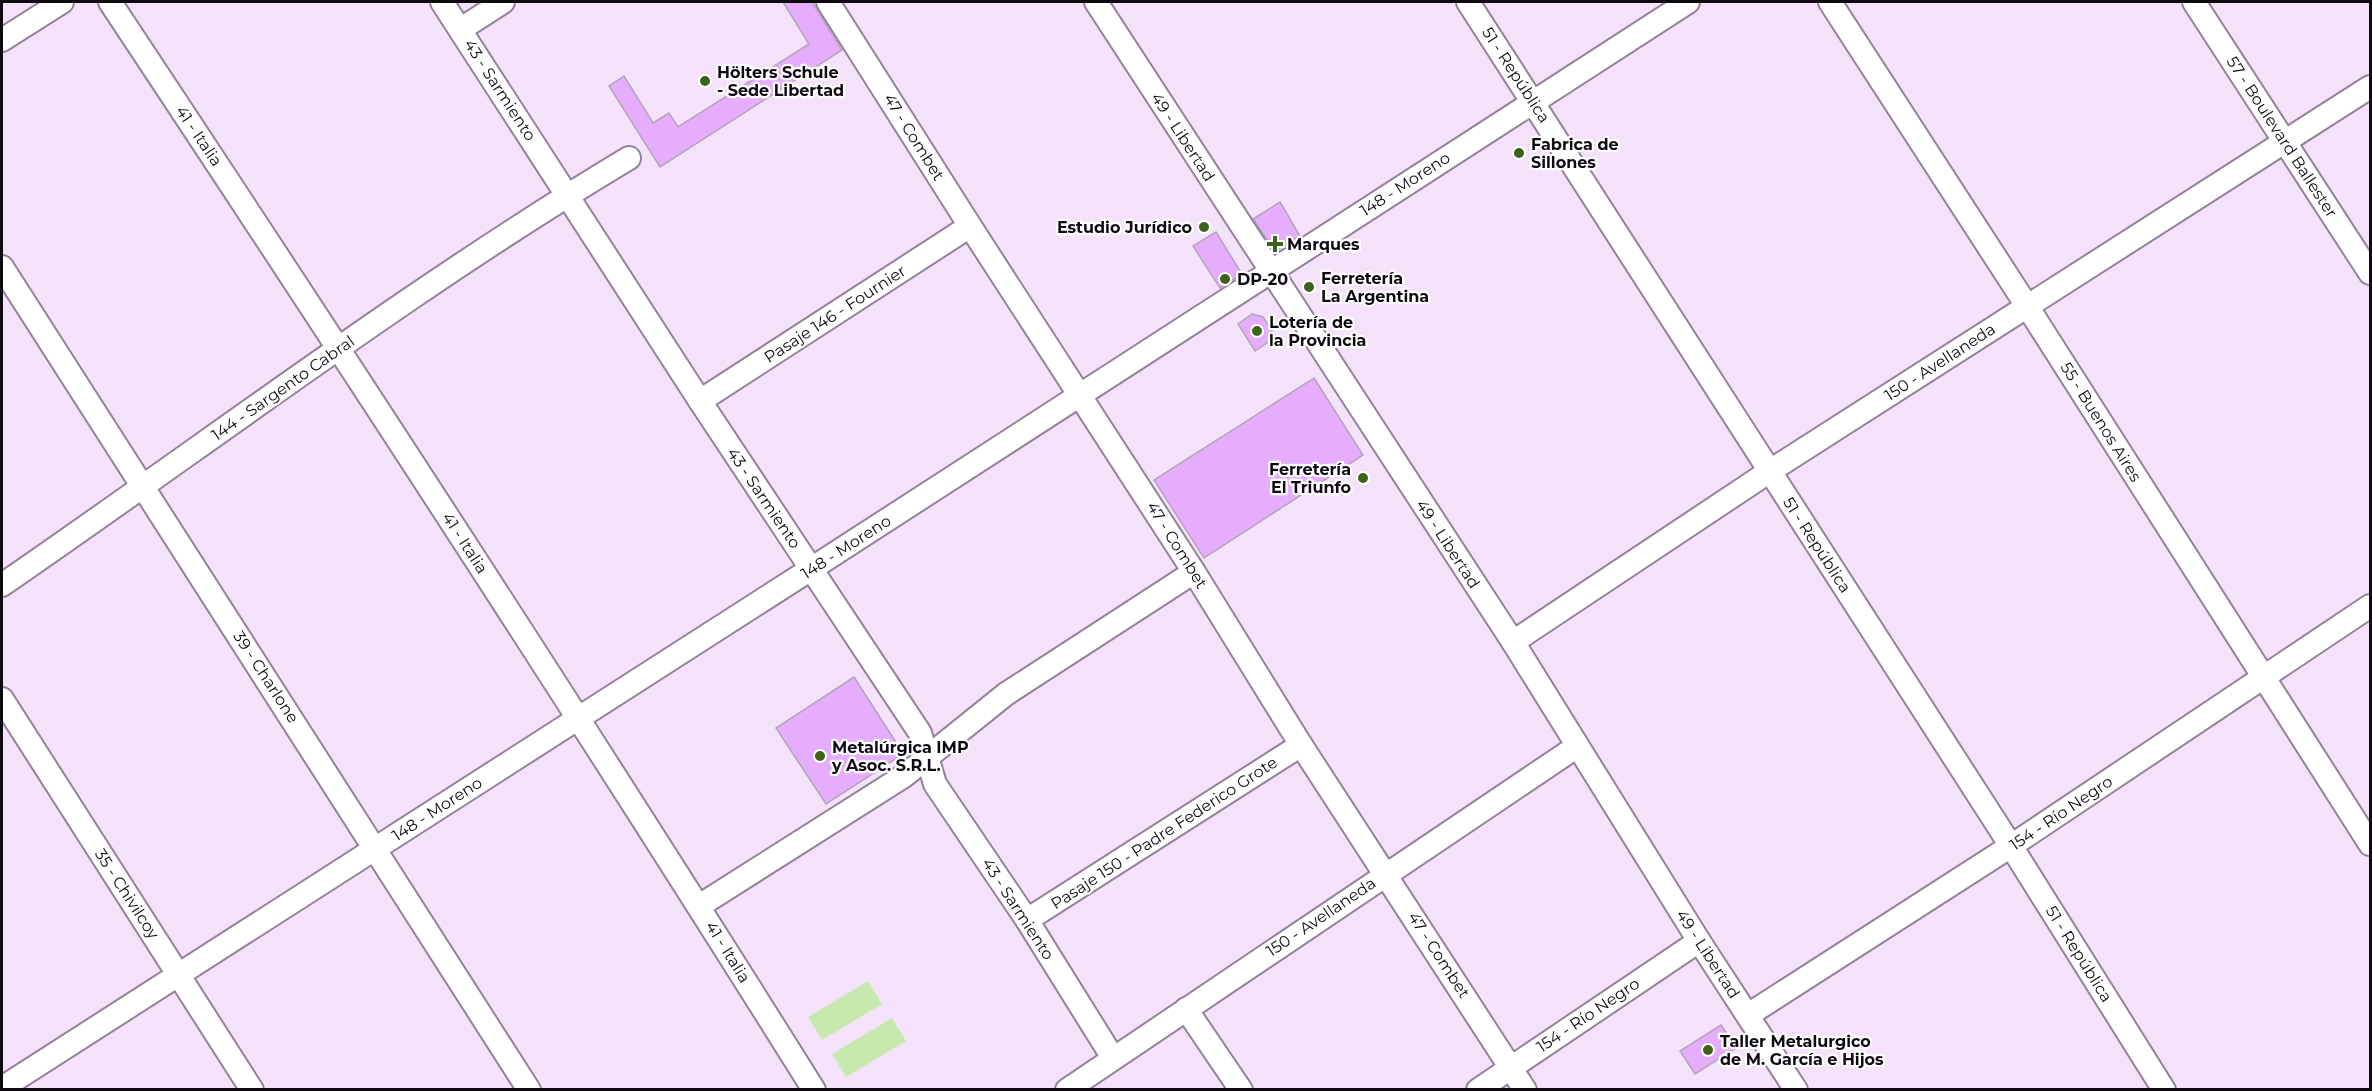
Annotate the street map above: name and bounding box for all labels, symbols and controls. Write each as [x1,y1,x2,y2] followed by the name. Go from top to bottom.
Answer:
[1478,24,1554,126] street label: 51 - República
[460,36,540,144] street label: 43 - Sarmiento
[2223,53,2341,221] street label: 57 - Boulevard Ballester
[717,63,844,100] place label: Hölters Schule - Sede Libertad
[698,74,712,88] marker: Hölters Schule - Sede Libertad
[1147,89,1219,185] street label: 49 - Libertad
[880,90,948,184] street label: 47 - Combet
[172,102,226,170] street label: 41 - Italia
[1531,135,1619,172] place label: Fabrica de Sillones
[1512,146,1526,160] marker: Fabrica de Sillones
[1357,148,1453,220] street label: 148 - Moreno
[1057,218,1192,237] place label: Estudio Jurídico
[1197,220,1211,234] marker: Estudio Jurídico
[1287,235,1360,254] place label: Marques
[1268,237,1282,251] marker: Marques
[761,261,909,367] street label: Pasaje 146 - Fournier
[1321,269,1429,306] place label: Ferretería La Argentina
[1237,270,1288,289] place label: DP-20
[1218,272,1232,286] marker: DP-20
[1302,280,1316,294] marker: Ferretería La Argentina
[1269,313,1366,350] place label: Lotería de la Provincia
[1881,319,1999,405] street label: 150 - Avellaneda
[1250,324,1264,338] marker: Lotería de la Provincia
[208,332,358,444] street label: 144 - Sargento Cabral
[2057,359,2146,485] street label: 55 - Buenos Aires
[723,444,805,552] street label: 43 - Sarmiento
[1269,460,1351,497] place label: Ferretería El Triunfo
[1356,471,1370,485] marker: Ferretería El Triunfo
[1779,494,1855,596] street label: 51 - República
[1412,496,1484,592] street label: 49 - Libertad
[1143,498,1211,592] street label: 47 - Combet
[438,509,492,577] street label: 41 - Italia
[798,511,894,583] street label: 148 - Moreno
[229,627,303,727] street label: 39 - Charlone
[831,738,969,775] place label: Metalúrgica IMP y Asoc. S.R.L.
[813,749,827,763] marker: Metalúrgica IMP y Asoc. S.R.L.
[1047,753,1281,913] street label: Pasaje 150 - Padre Federico Grote
[2006,772,2116,854] street label: 154 - Río Negro
[389,773,485,845] street label: 148 - Moreno
[91,845,163,943] street label: 35 - Chivilcoy
[978,855,1058,963] street label: 43 - Sarmiento
[1263,873,1379,961] street label: 150 - Avellaneda
[2042,902,2116,1006] street label: 51 - República
[1672,906,1744,1002] street label: 49 - Libertad
[1404,908,1474,1002] street label: 47 - Combet
[702,918,754,986] street label: 41 - Italia
[1533,974,1643,1056] street label: 154 - Río Negro
[1720,1032,1884,1069] place label: Taller Metalurgico de M. García e Hijos
[1701,1043,1715,1057] marker: Taller Metalurgico de M. García e Hijos

